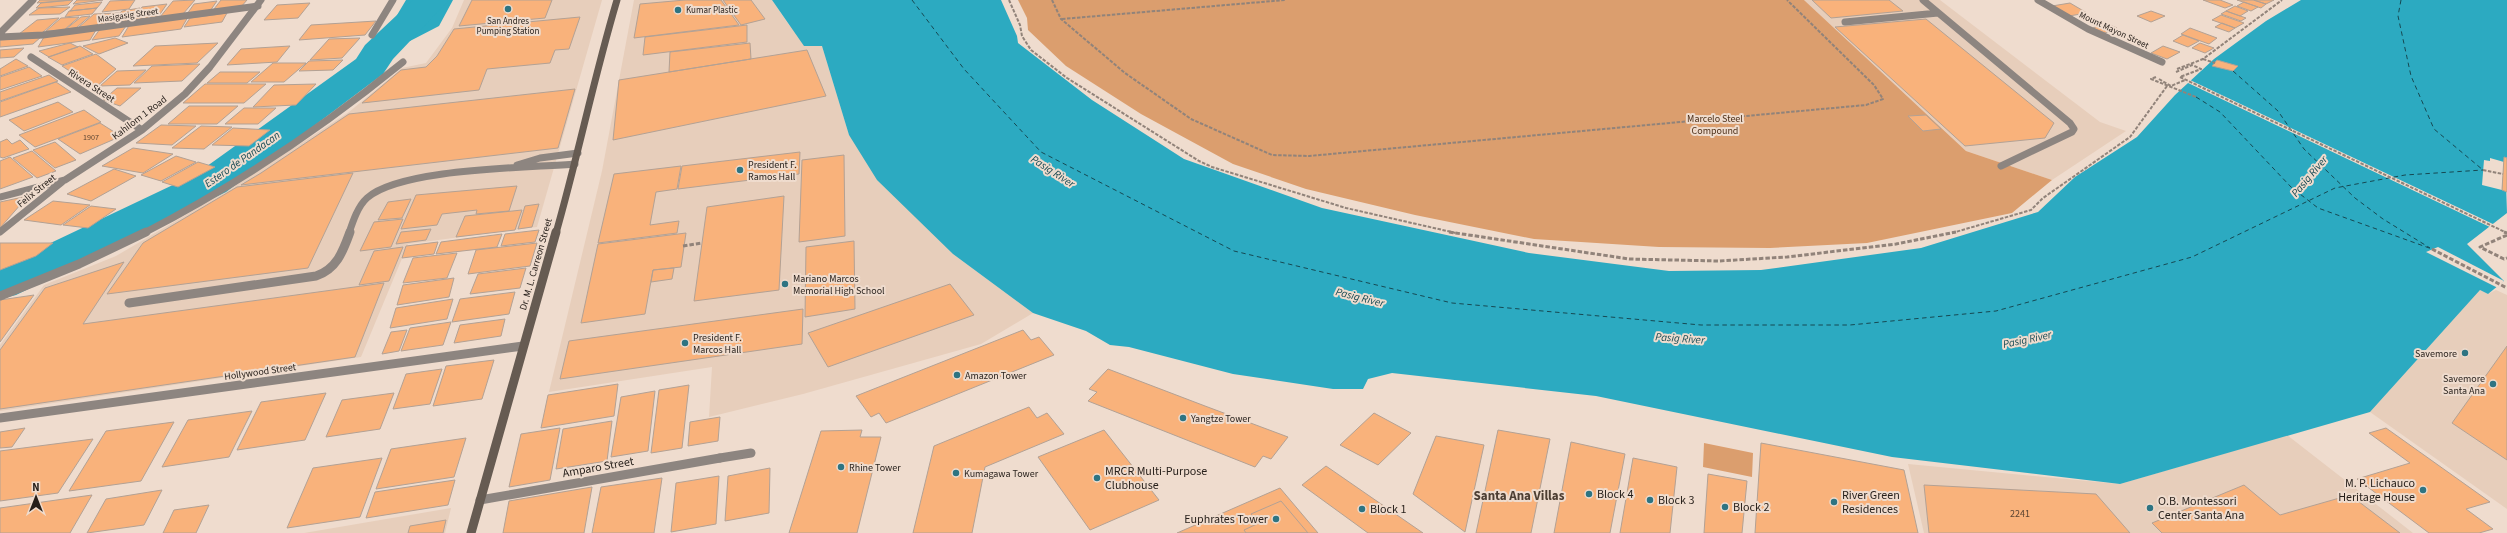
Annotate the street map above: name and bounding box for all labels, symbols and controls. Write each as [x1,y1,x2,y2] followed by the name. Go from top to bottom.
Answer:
[503,4,513,14] marker: San Andres Pumping Station
[686,4,738,17] place label: Kumar Plastic
[97,5,159,26] street label: Masigasig Street
[673,5,683,15] marker: Kumar Plastic
[2077,9,2151,52] street label: Mount Mayon Street
[477,15,539,38] place label: San Andres Pumping Station
[65,66,118,106] street label: Rivera Street
[109,93,170,143] street label: Kahilom 1 Road
[1687,112,1743,138] park label: Marcelo Steel Compound
[201,128,283,191] water label: Estero de Pandacan
[83,132,99,143] house number: 1907
[1028,152,1079,192] water label: Pasig River
[2288,152,2332,200] water label: Pasig River
[748,158,797,184] place label: President F. Ramos Hall
[735,165,745,175] marker: President F. Ramos Hall
[14,170,59,211] street label: Felix Street
[516,216,556,312] street label: Dr. M. L. Carreon Street
[793,272,885,298] place label: Mariano Marcos Memorial High School
[780,279,790,289] marker: Mariano Marcos Memorial High School
[1334,284,1387,311] water label: Pasig River
[2001,327,2054,352] water label: Pasig River
[1655,329,1706,348] water label: Pasig River
[693,331,742,357] place label: President F. Marcos Hall
[680,338,690,348] marker: President F. Marcos Hall
[2415,347,2457,361] place label: Savemore
[2460,348,2470,358] marker: Savemore
[223,360,298,384] street label: Hollywood Street
[965,369,1027,383] place label: Amazon Tower
[952,370,962,380] marker: Amazon Tower
[2443,372,2485,398] place label: Savemore Santa Ana
[2488,379,2498,389] marker: Savemore Santa Ana
[1190,412,1251,426] place label: Yangtze Tower
[1178,413,1188,423] marker: Yangtze Tower
[561,453,635,482] street label: Amparo Street
[849,461,901,475] place label: Rhine Tower
[836,462,846,472] marker: Rhine Tower
[1105,463,1207,494] place label: MRCR Multi-Purpose Clubhouse
[964,467,1039,481] place label: Kumagawa Tower
[951,468,961,478] marker: Kumagawa Tower
[1092,473,1102,483] marker: MRCR Multi-Purpose Clubhouse
[2338,475,2415,506] place label: M. P. Lichauco Heritage House
[16,477,56,517] north arrow
[32,480,40,495] text: N
[2418,485,2428,495] marker: M. P. Lichauco Heritage House
[1597,486,1633,503] place label: Block 4
[1474,487,1565,505] district label: Santa Ana Villas
[1842,487,1900,518] place label: River Green Residences
[1584,489,1594,499] marker: Block 4
[1658,492,1694,509] place label: Block 3
[2158,493,2244,524] place label: O.B. Montessori Center Santa Ana
[1645,495,1655,505] marker: Block 3
[1829,497,1839,507] marker: River Green Residences
[1733,499,1769,516] place label: Block 2
[1370,501,1406,518] place label: Block 1
[1720,502,1730,512] marker: Block 2
[2145,503,2155,513] marker: O.B. Montessori Center Santa Ana
[1357,504,1367,514] marker: Block 1
[2010,507,2030,521] house number: 2241
[1184,511,1269,528] place label: Euphrates Tower
[1271,514,1281,524] marker: Euphrates Tower

